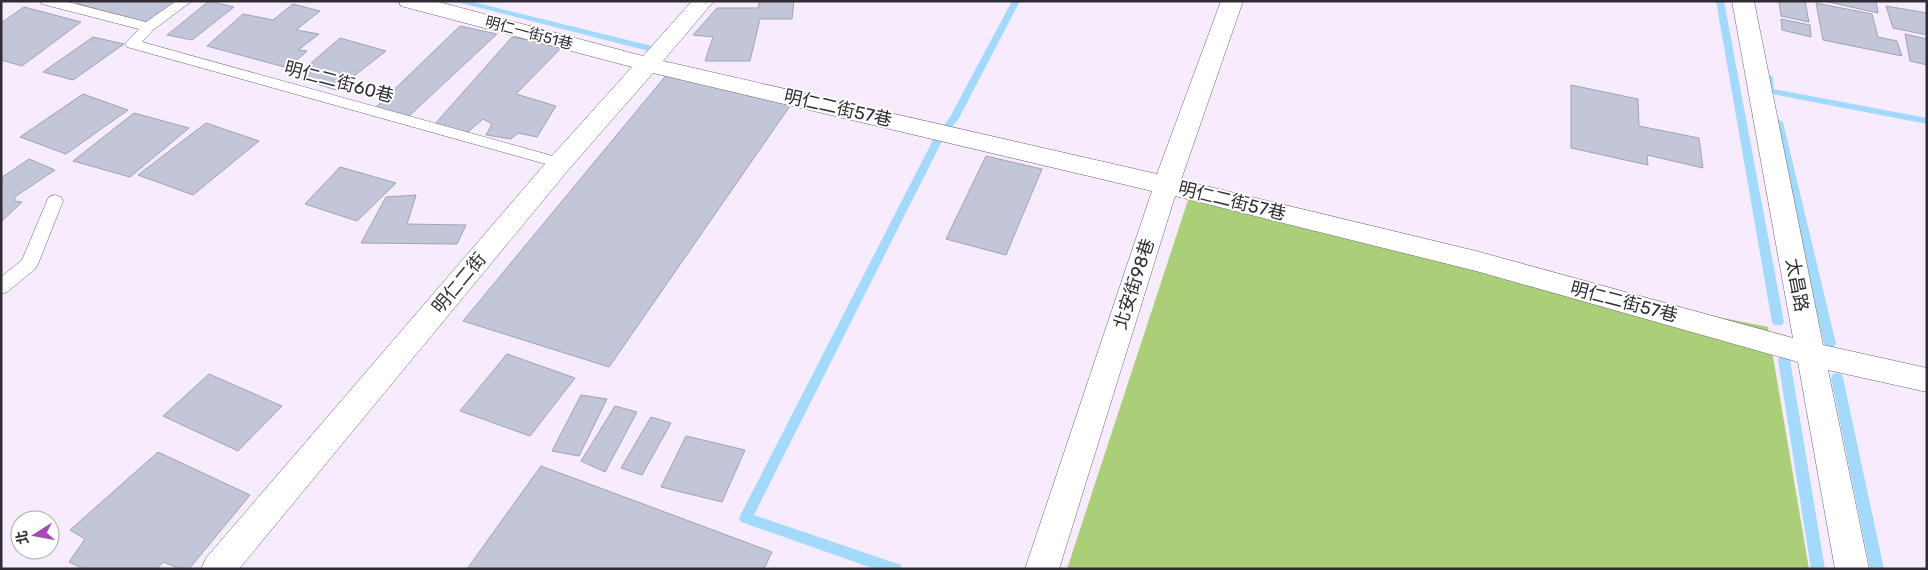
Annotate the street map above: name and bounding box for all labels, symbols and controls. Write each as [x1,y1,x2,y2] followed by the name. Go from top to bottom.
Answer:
[483,13,575,53] street label: 明仁一街51巷
[282,57,396,107] street label: 明仁二街60巷
[782,85,894,131] street label: 明仁二街57巷
[1176,177,1288,225] street label: 明仁二街57巷
[1109,236,1159,332] street label: 北安街98巷
[427,248,491,318] street label: 明仁二街
[1781,256,1813,314] street label: 太昌路
[1568,277,1680,327] street label: 明仁二街57巷
[10,510,60,560] north arrow
[13,529,32,546] text: 北

